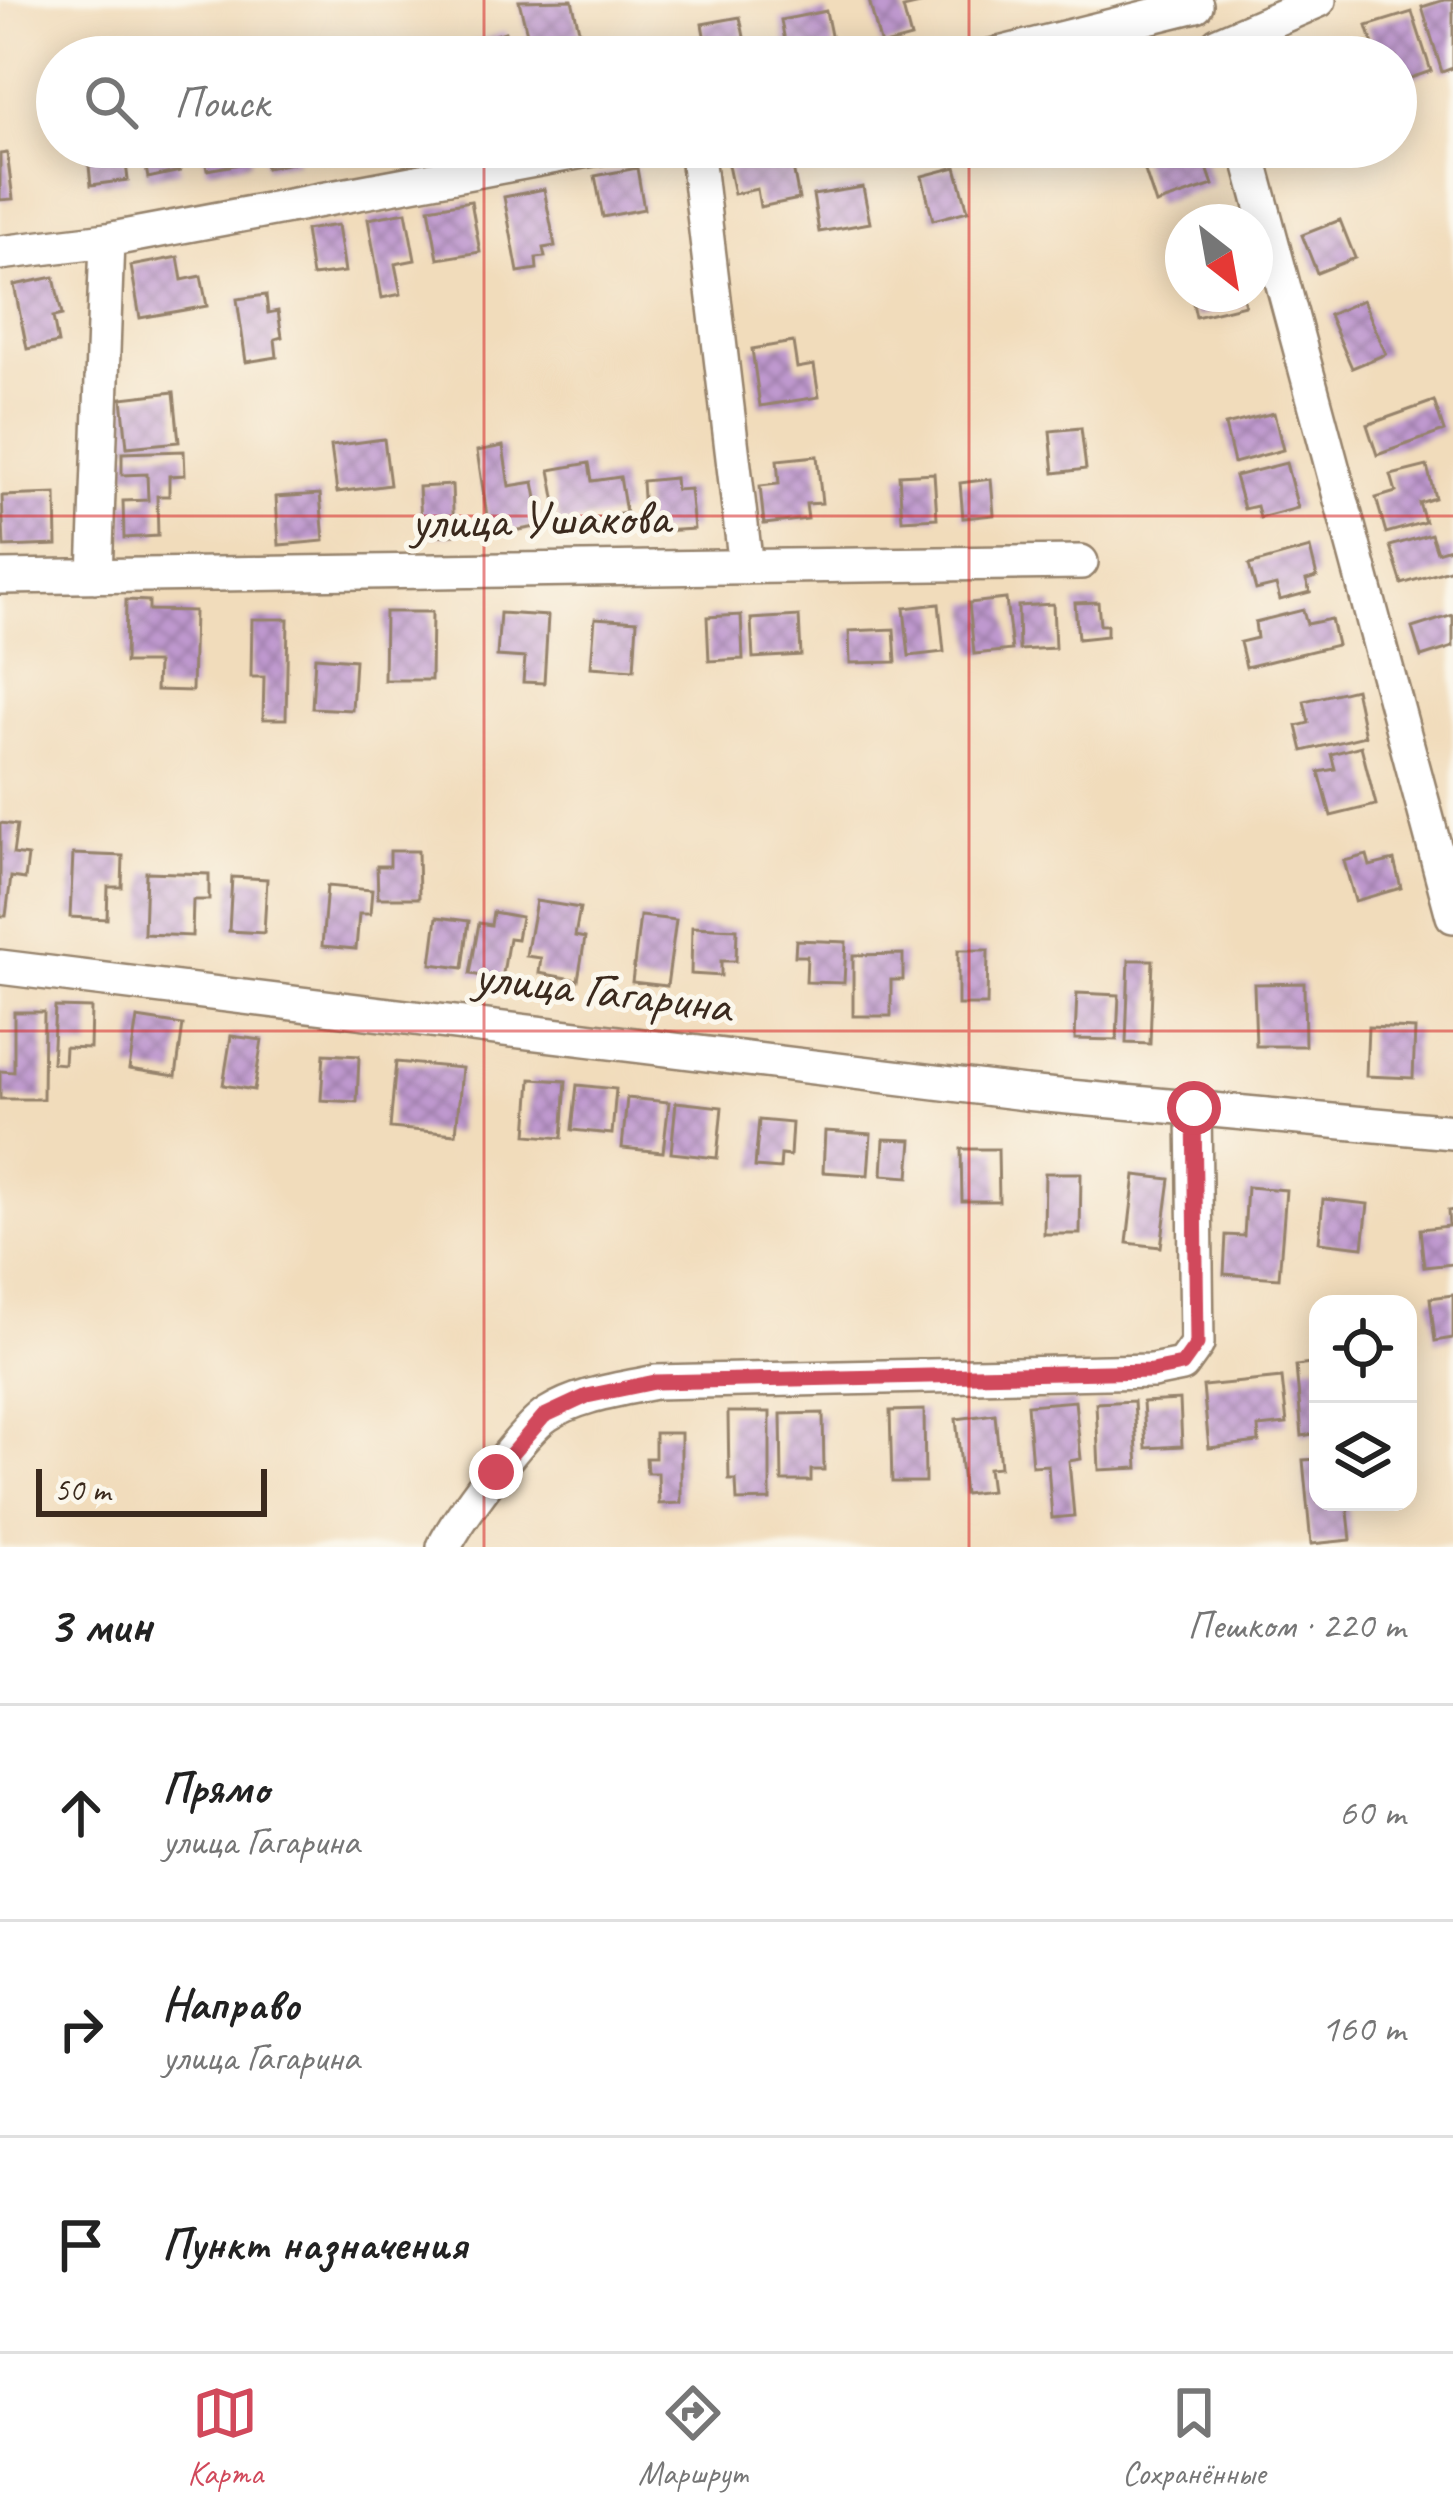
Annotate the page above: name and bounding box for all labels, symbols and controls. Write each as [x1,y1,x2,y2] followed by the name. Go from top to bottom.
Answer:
[36,36,1417,168] search box
[78,69,144,135] icon: search
[174,74,269,131] text: Поиск
[1165,204,1273,312] north arrow
[407,485,674,553] street label: улица Ушакова
[468,942,739,1038] street label: улица Гагарина
[1167,1081,1221,1135] route start
[1309,1295,1417,1511] map controls
[1309,1295,1417,1403] button: locate
[1309,1403,1417,1511] button: layers
[469,1445,523,1499] route end
[36,1463,267,1516] scale bar
[54,1469,110,1511] text: 50 m
[48,1593,152,1657] text: 3 мин
[1187,1601,1405,1650] text: Пешком · 220 m
[162,1760,269,1817] text: Прямо
[48,1780,114,1846] icon: ahead
[1339,1788,1405,1837] text: 60 m
[162,1817,359,1866] text: улица Гагарина
[162,1976,300,2033] text: Направо
[48,1996,114,2062] icon: right
[1321,2004,1405,2053] text: 160 m
[162,2033,359,2082] text: улица Гагарина
[48,2212,114,2278] icon: arrive
[162,2216,467,2273] text: Пункт назначения
[188,2380,263,2494] tab: Карта
[638,2380,747,2494] tab: Маршрут
[1122,2380,1265,2494] tab: Сохранённые

